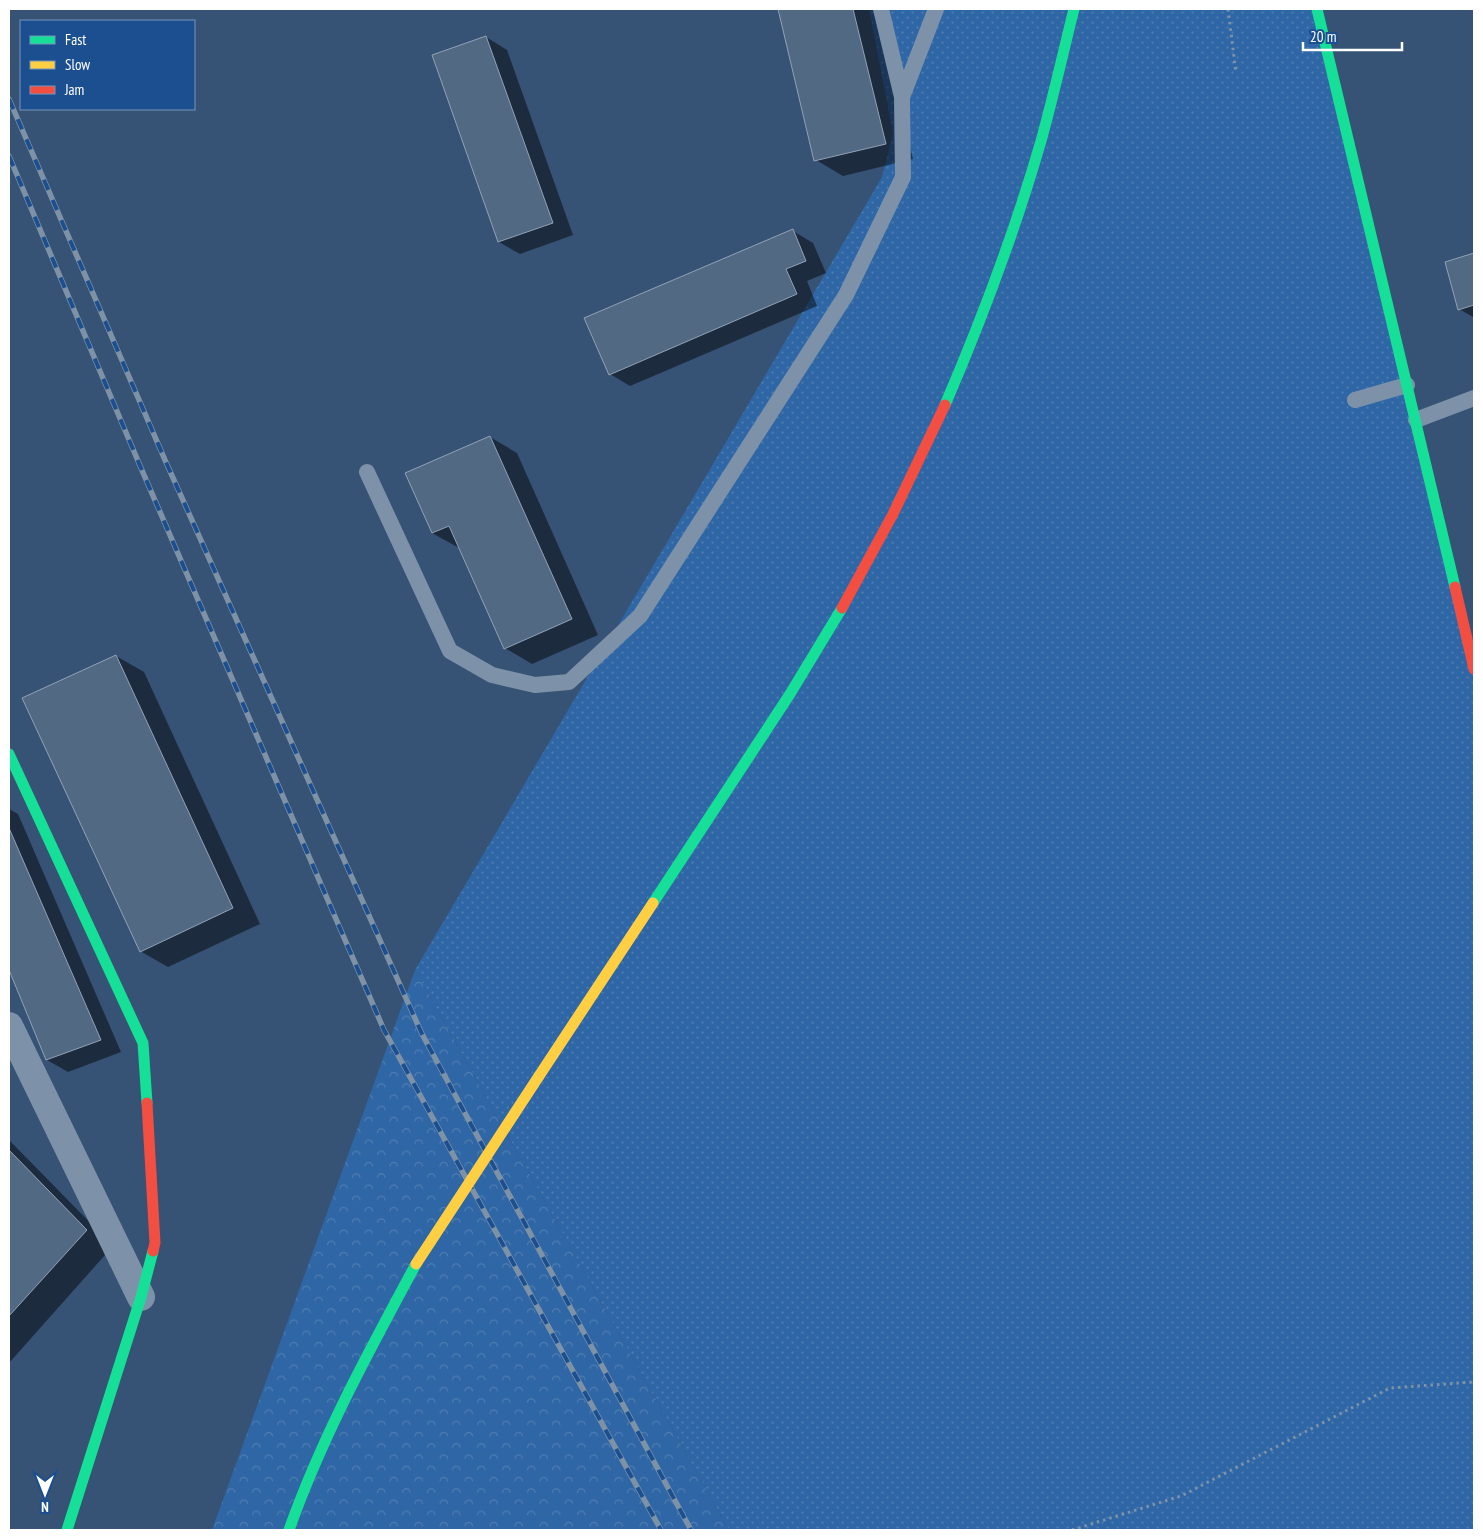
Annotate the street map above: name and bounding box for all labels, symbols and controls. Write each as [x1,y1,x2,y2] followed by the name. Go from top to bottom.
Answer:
[20,20,195,110] legend
[1303,20,1402,52] scale bar
[1310,27,1336,46] text: 20 m
[65,30,86,49] text: Fast
[65,55,90,74] text: Slow
[64,80,84,99] text: Jam
[20,1469,70,1519] north arrow
[41,1498,49,1516] text: N

